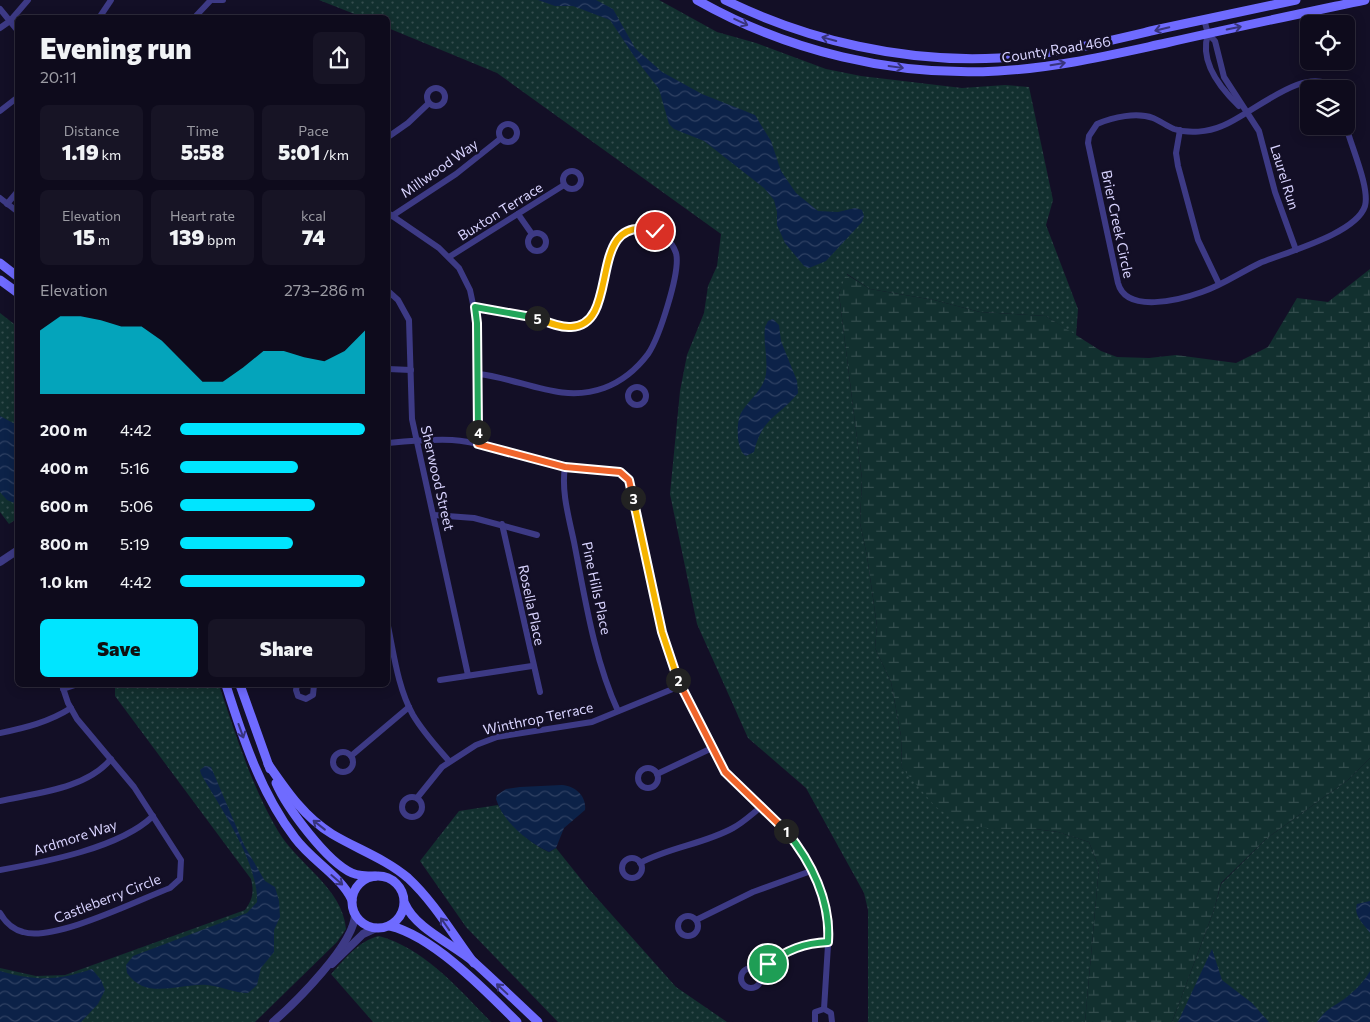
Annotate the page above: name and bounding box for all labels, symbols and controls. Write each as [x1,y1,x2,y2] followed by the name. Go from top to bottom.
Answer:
[1300,15,1355,135] map controls
[1300,15,1355,70] button: locate
[733,17,748,27] one-way arrow
[1226,23,1242,32] one-way arrow
[1155,25,1171,34] one-way arrow
[40,31,192,65] text: Evening run
[313,32,365,84] button: share
[1000,32,1112,66] street label: County Road 466
[822,34,838,43] one-way arrow
[1050,59,1066,69] one-way arrow
[888,62,904,72] one-way arrow
[40,67,77,86] text: 20:11
[1300,80,1355,135] button: layers
[64,122,119,139] text: Distance
[186,122,219,139] text: Time
[298,122,329,139] text: Pace
[397,135,481,201] street label: Millwood Way
[62,139,99,164] text: 1.19
[181,139,224,164] text: 5:58
[278,139,320,164] text: 5:01
[1267,142,1303,212] street label: Laurel Run
[99,146,121,163] text: km
[320,146,349,163] text: /km
[1098,168,1138,280] street label: Brier Creek Circle
[454,178,546,244] street label: Buxton Terrace
[62,207,121,224] text: Elevation
[170,207,235,224] text: Heart rate
[301,207,326,224] text: kcal
[634,210,676,252] pin
[641,217,669,245] icon: check
[73,224,95,249] text: 15
[169,224,204,249] text: 139
[302,224,325,249] text: 74
[95,231,110,248] text: m
[204,231,236,248] text: bpm
[40,280,108,299] text: Elevation
[284,280,365,299] text: 273–286 m
[524,306,550,330] pin: 5
[533,310,542,327] text: 5
[40,420,87,439] text: 200 m
[120,420,152,439] text: 4:42
[466,420,490,444] pin: 4
[418,424,458,532] street label: Sherwood Street
[474,424,483,441] text: 4
[40,458,88,477] text: 400 m
[120,458,150,477] text: 5:16
[620,486,646,510] pin: 3
[629,490,638,507] text: 3
[40,496,88,515] text: 600 m
[120,496,153,515] text: 5:06
[40,534,88,553] text: 800 m
[120,534,150,553] text: 5:19
[579,540,615,636] street label: Pine Hills Place
[515,563,549,647] street label: Rosella Place
[40,572,88,591] text: 1.0 km
[120,572,152,591] text: 4:42
[40,619,198,677] button: Save
[208,619,365,677] button: Share
[666,668,690,692] pin: 2
[675,672,682,689] text: 2
[481,698,595,738] street label: Winthrop Terrace
[237,723,246,738] one-way arrow
[31,815,119,859] street label: Ardmore Way
[774,818,798,844] pin: 1
[313,820,326,831] one-way arrow
[783,823,790,840] text: 1
[51,870,163,926] street label: Castleberry Circle
[331,874,344,886] one-way arrow
[440,917,450,931] one-way arrow
[747,943,789,985] pin
[754,950,782,978] icon: arrive
[496,983,508,995] one-way arrow

